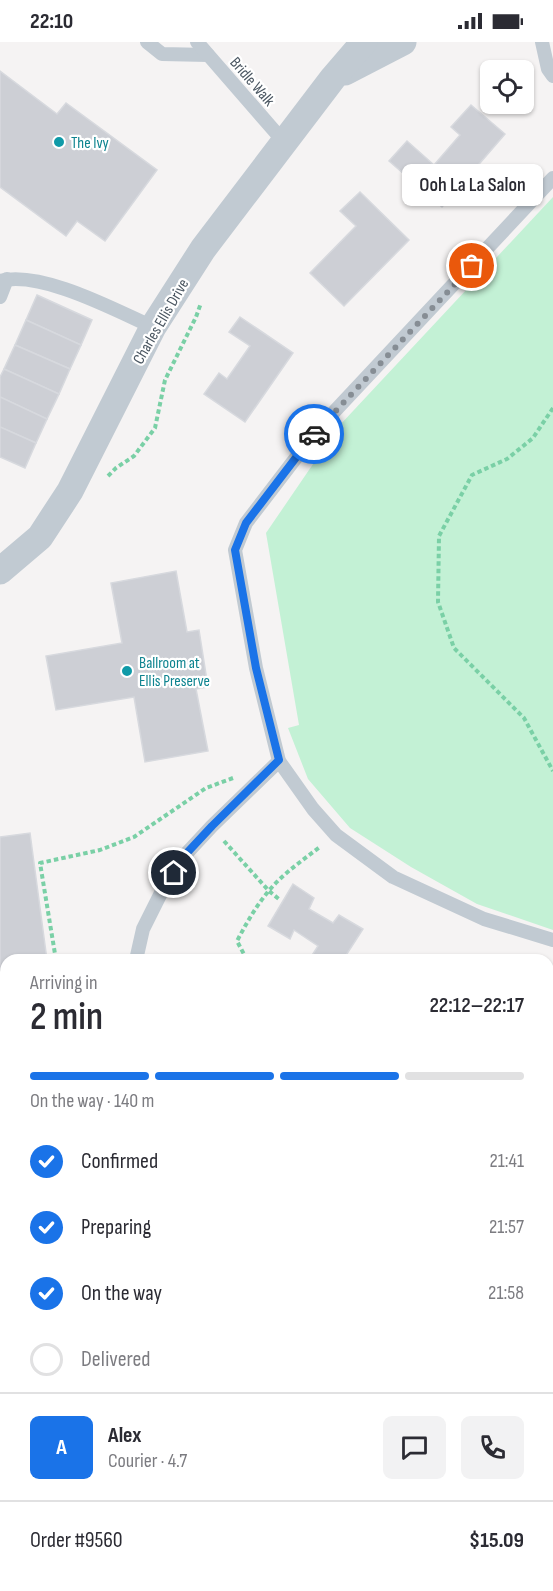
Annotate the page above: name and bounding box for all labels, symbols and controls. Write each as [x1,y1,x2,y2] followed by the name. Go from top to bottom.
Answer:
[30,8,73,35] text: 22:10
[225,54,278,110] street label: Bridle Walk
[480,60,534,114] map controls
[480,60,534,114] button: locate
[71,134,109,153] place label: The Ivy
[52,135,66,149] marker: The Ivy
[402,164,542,206] callout: Ooh La La Salon
[419,173,526,197] text: Ooh La La Salon
[446,240,497,291] pin
[455,249,488,282] icon: bag
[129,276,193,368] street label: Charles Ellis Drive
[284,404,344,464] courier
[298,418,331,451] icon: car
[139,654,210,691] place label: Ballroom at Ellis Preserve
[120,664,134,678] marker: Ballroom at Ellis Preserve
[148,847,199,898] pin
[157,856,190,889] icon: home
[30,971,98,995] text: Arriving in
[429,992,524,1019] text: 22:12–22:17
[30,994,103,1041] text: 2 min
[30,1089,154,1113] text: On the way · 140 m
[30,1145,63,1178] icon: check
[81,1148,158,1175] text: Confirmed
[490,1149,524,1173] text: 21:41
[30,1211,63,1244] icon: check
[81,1214,151,1241] text: Preparing
[489,1215,524,1239] text: 21:57
[30,1277,63,1310] icon: check
[81,1280,162,1307] text: On the way
[488,1281,524,1305] text: 21:58
[81,1346,150,1373] text: Delivered
[383,1416,446,1479] button: chat
[461,1416,524,1479] button: phone
[108,1422,141,1449] text: Alex
[56,1434,67,1461] text: A
[108,1449,187,1473] text: Courier · 4.7
[30,1527,123,1554] text: Order #9560
[469,1527,524,1554] text: $15.09

